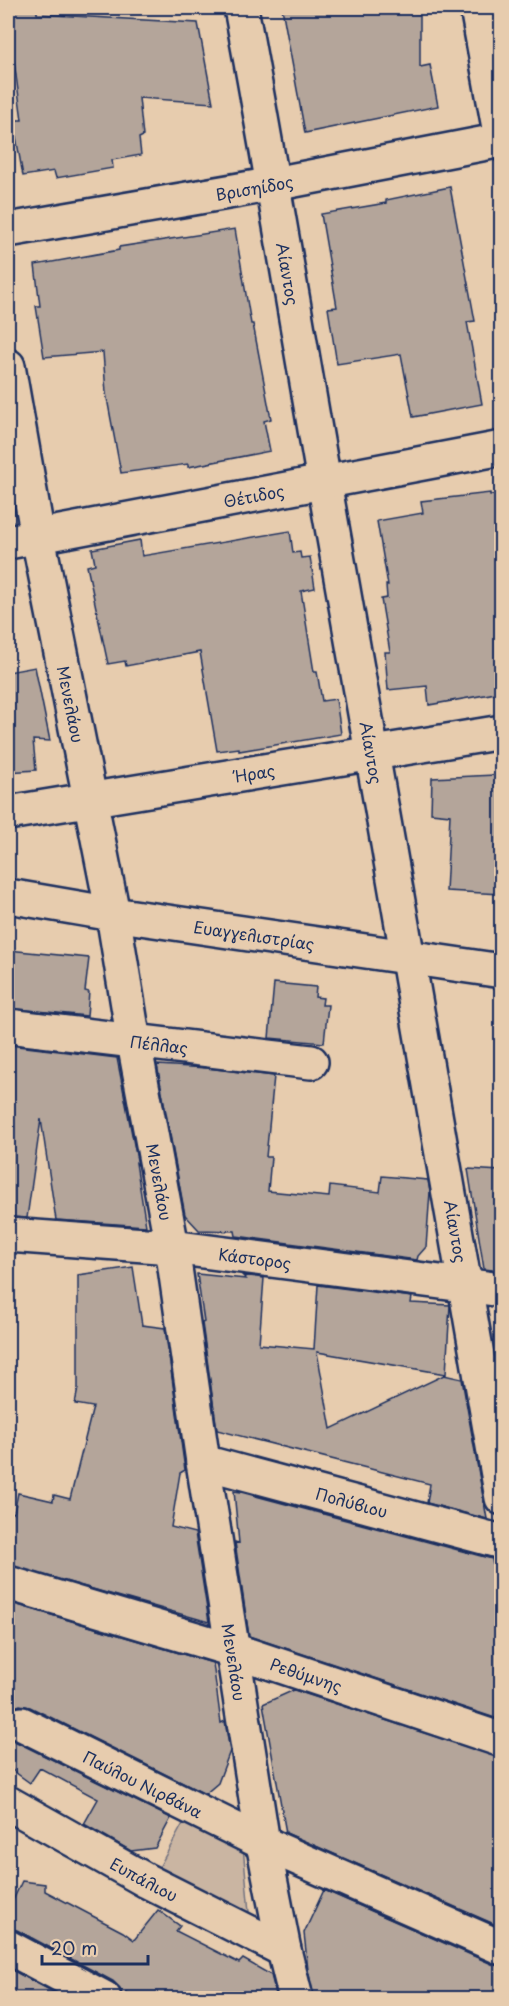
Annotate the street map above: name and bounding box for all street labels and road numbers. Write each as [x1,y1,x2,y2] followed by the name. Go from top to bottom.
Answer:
[214,169,295,206] street label: Βρισηίδος
[271,241,305,307] street label: Αίαντος
[221,478,286,513] street label: Θέτιδος
[52,663,91,745] street label: Μενελάου
[355,719,389,786] street label: Αίαντος
[230,757,277,788] street label: Ήρας
[192,914,316,955] street label: Ευαγγελιστρίας
[129,1029,189,1059] street label: Πέλλας
[141,1141,179,1223] street label: Μενελάου
[439,1198,473,1264] street label: Αίαντος
[217,1241,293,1274] street label: Κάστορος
[313,1481,390,1523] street label: Πολύβιου
[217,1622,252,1703] street label: Μενελάου
[267,1651,345,1698] street label: Ρεθύμνης
[79,1744,207,1823] street label: Παύλου Νιρβάνα
[106,1851,182,1907] street label: Ευπάλιου

